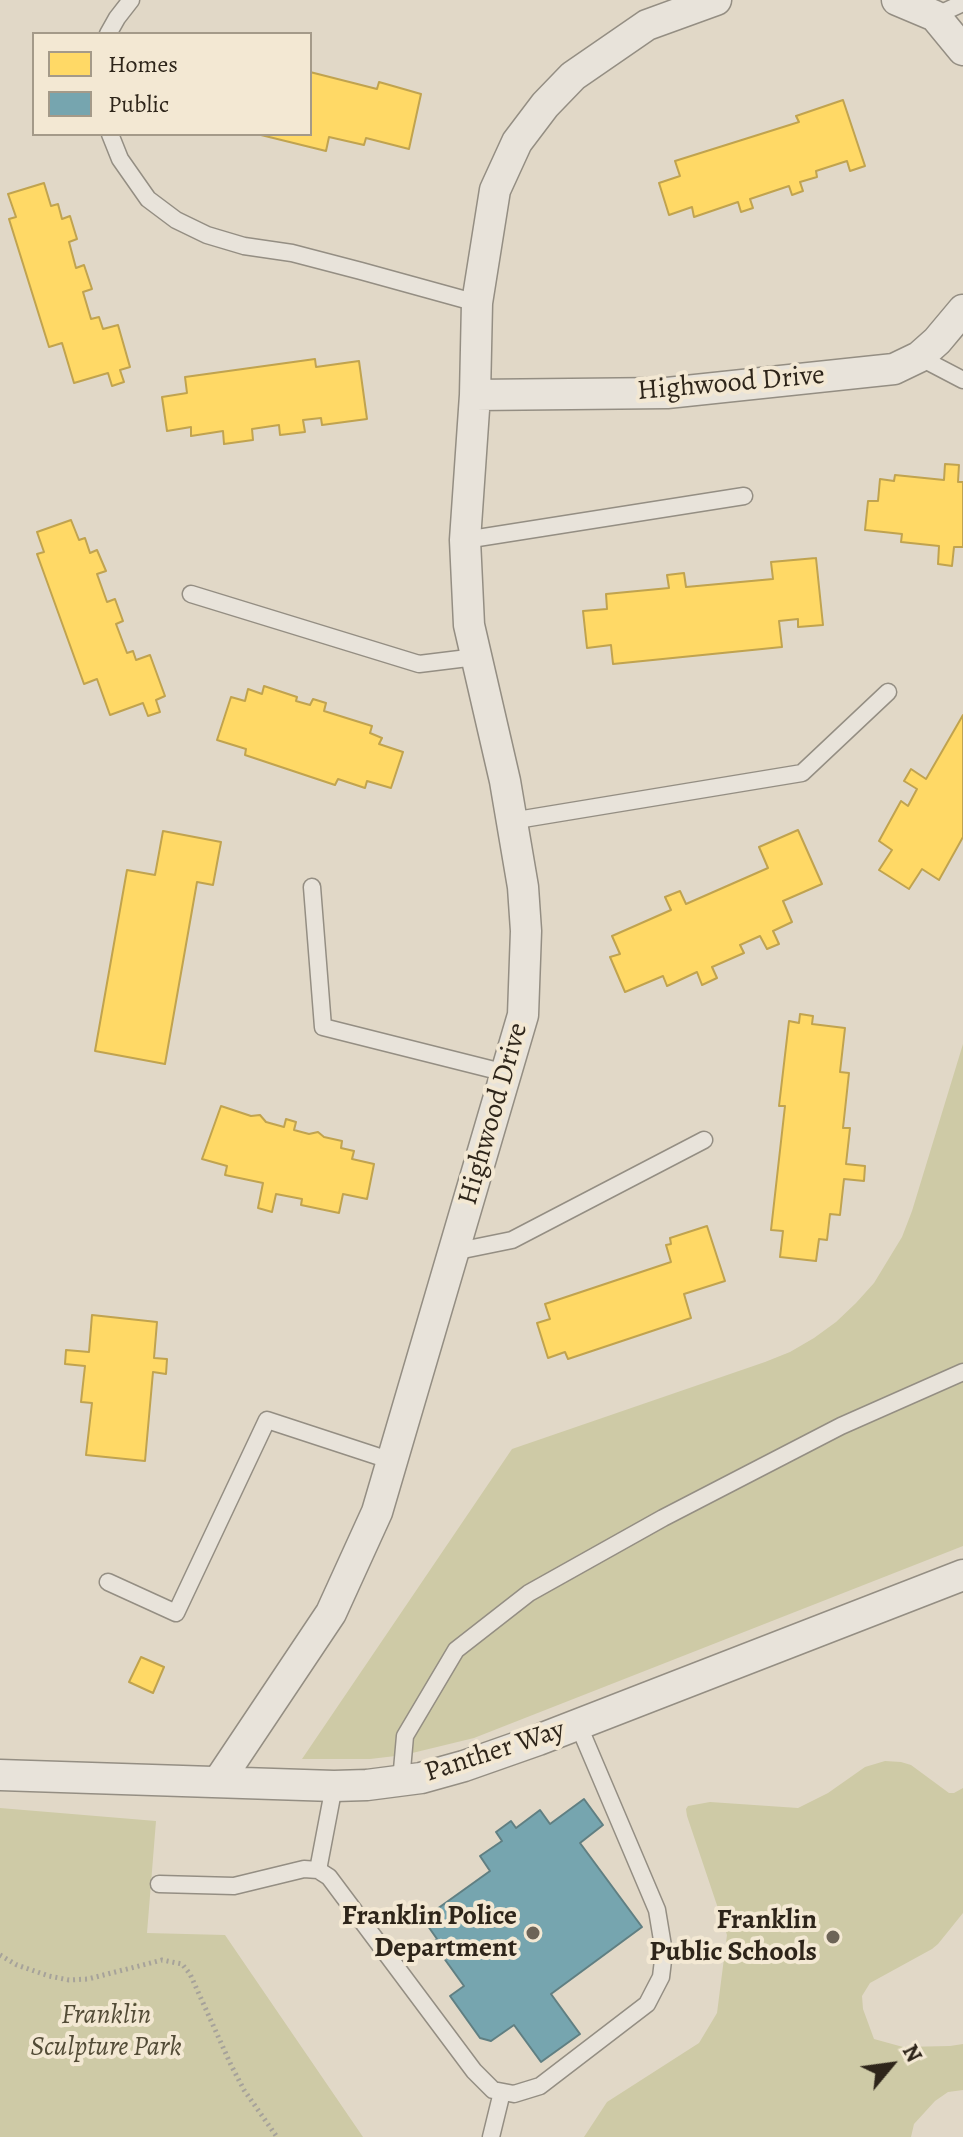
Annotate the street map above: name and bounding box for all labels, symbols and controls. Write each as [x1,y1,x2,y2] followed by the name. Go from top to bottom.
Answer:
[32,32,312,136] legend
[108,48,178,80] text: Homes
[108,88,169,120] text: Public
[636,359,826,409] street label: Highwood Drive
[452,1019,536,1209] street label: Highwood Drive
[421,1714,569,1790] street label: Panther Way
[342,1900,517,1966] place label: Franklin Police Department
[649,1904,817,1970] place label: Franklin Public Schools
[524,1924,542,1942] marker: Franklin Police Department
[824,1928,842,1946] marker: Franklin Public Schools
[30,1999,182,2065] park label: Franklin Sculpture Park
[851,2025,931,2105] north arrow
[895,2039,929,2068] text: N

